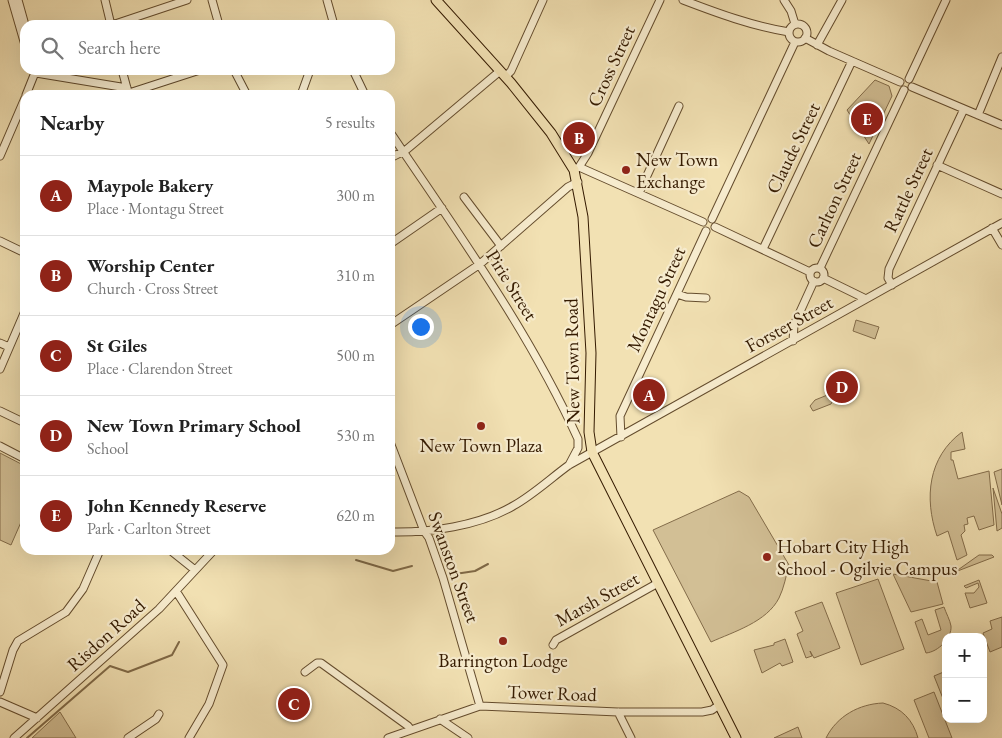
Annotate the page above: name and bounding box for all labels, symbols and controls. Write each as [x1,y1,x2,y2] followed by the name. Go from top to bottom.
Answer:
[20,20,395,75] search box
[581,21,641,111] street label: Cross Street
[38,34,66,62] icon: search
[78,35,160,60] text: Search here
[760,98,826,198] street label: Claude Street
[851,100,883,138] pin: E
[40,109,104,136] text: Nearby
[325,112,375,133] text: 5 results
[563,119,595,157] pin: B
[878,144,938,236] street label: Rattle Street
[636,147,718,194] place label: New Town Exchange
[801,148,867,252] street label: Carlton Street
[620,164,632,176] marker: New Town Exchange
[87,173,213,198] text: Maypole Bakery
[50,185,62,206] text: A
[336,185,375,206] text: 300 m
[87,198,224,219] text: Place · Montagu Street
[621,242,691,356] street label: Montagu Street
[480,245,544,325] street label: Pirie Street
[87,253,214,278] text: Worship Center
[51,265,61,286] text: B
[336,265,375,286] text: 310 m
[87,278,218,299] text: Church · Cross Street
[741,290,837,358] street label: Forster Street
[558,298,586,424] street label: New Town Road
[408,314,434,340] your location
[87,333,147,358] text: St Giles
[50,345,62,366] text: C
[336,345,375,366] text: 500 m
[87,358,233,379] text: Place · Clarendon Street
[826,368,858,406] pin: D
[633,376,665,414] pin: A
[87,413,301,438] text: New Town Primary School
[475,420,487,432] marker: New Town Plaza
[50,425,62,446] text: D
[336,425,375,446] text: 530 m
[420,433,543,458] place label: New Town Plaza
[87,438,129,459] text: School
[87,493,266,518] text: John Kennedy Reserve
[51,505,61,526] text: E
[336,505,375,526] text: 620 m
[422,508,486,626] street label: Swanston Street
[87,518,211,539] text: Park · Carlton Street
[777,534,957,581] place label: Hobart City High School - Ogilvie Campus
[761,551,773,563] marker: Hobart City High School - Ogilvie Campus
[551,566,643,632] street label: Marsh Street
[62,593,151,677] street label: Risdon Road
[942,633,987,723] map controls
[942,633,987,678] button: +
[497,635,509,647] marker: Barrington Lodge
[438,648,568,673] place label: Barrington Lodge
[942,678,987,723] button: −
[507,679,598,707] street label: Tower Road
[278,685,310,723] pin: C

